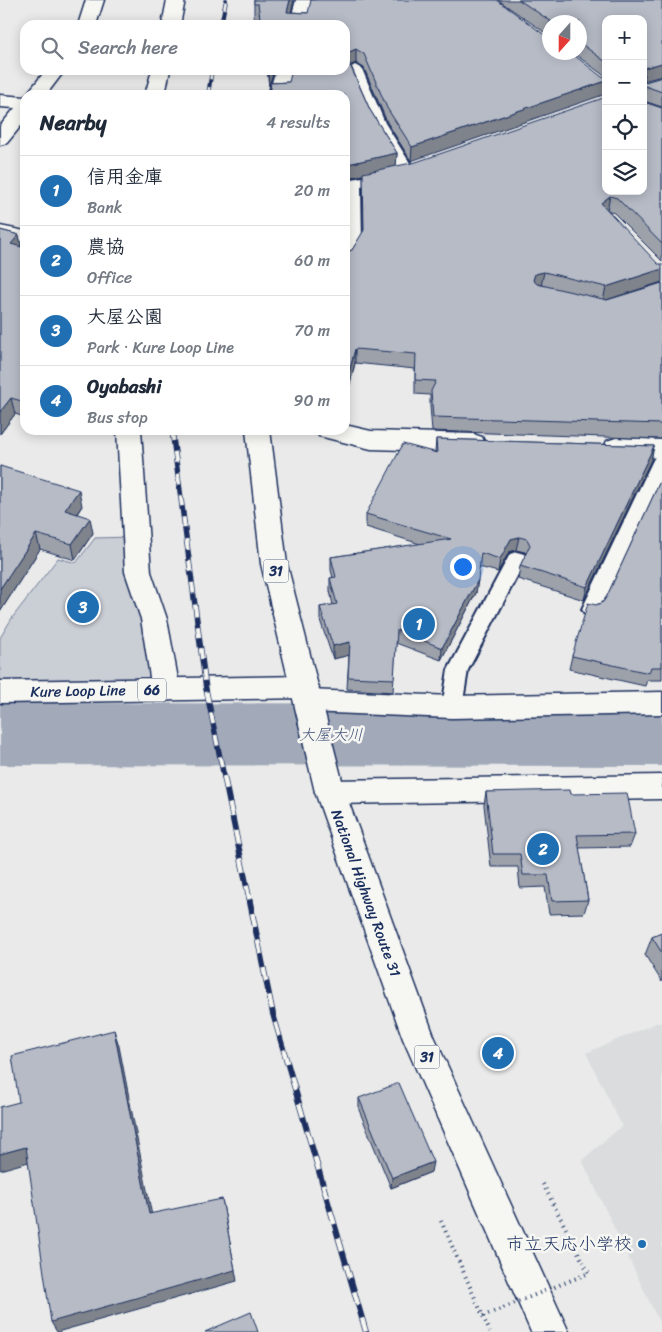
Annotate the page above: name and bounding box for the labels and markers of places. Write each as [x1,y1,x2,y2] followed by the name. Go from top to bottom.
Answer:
[67,588,99,626] pin: 3
[403,605,435,643] pin: 1
[527,830,559,868] pin: 2
[482,1034,514,1072] pin: 4
[506,1228,632,1260] place label: 市立天応小学校
[636,1238,648,1250] marker: 市立天応小学校

